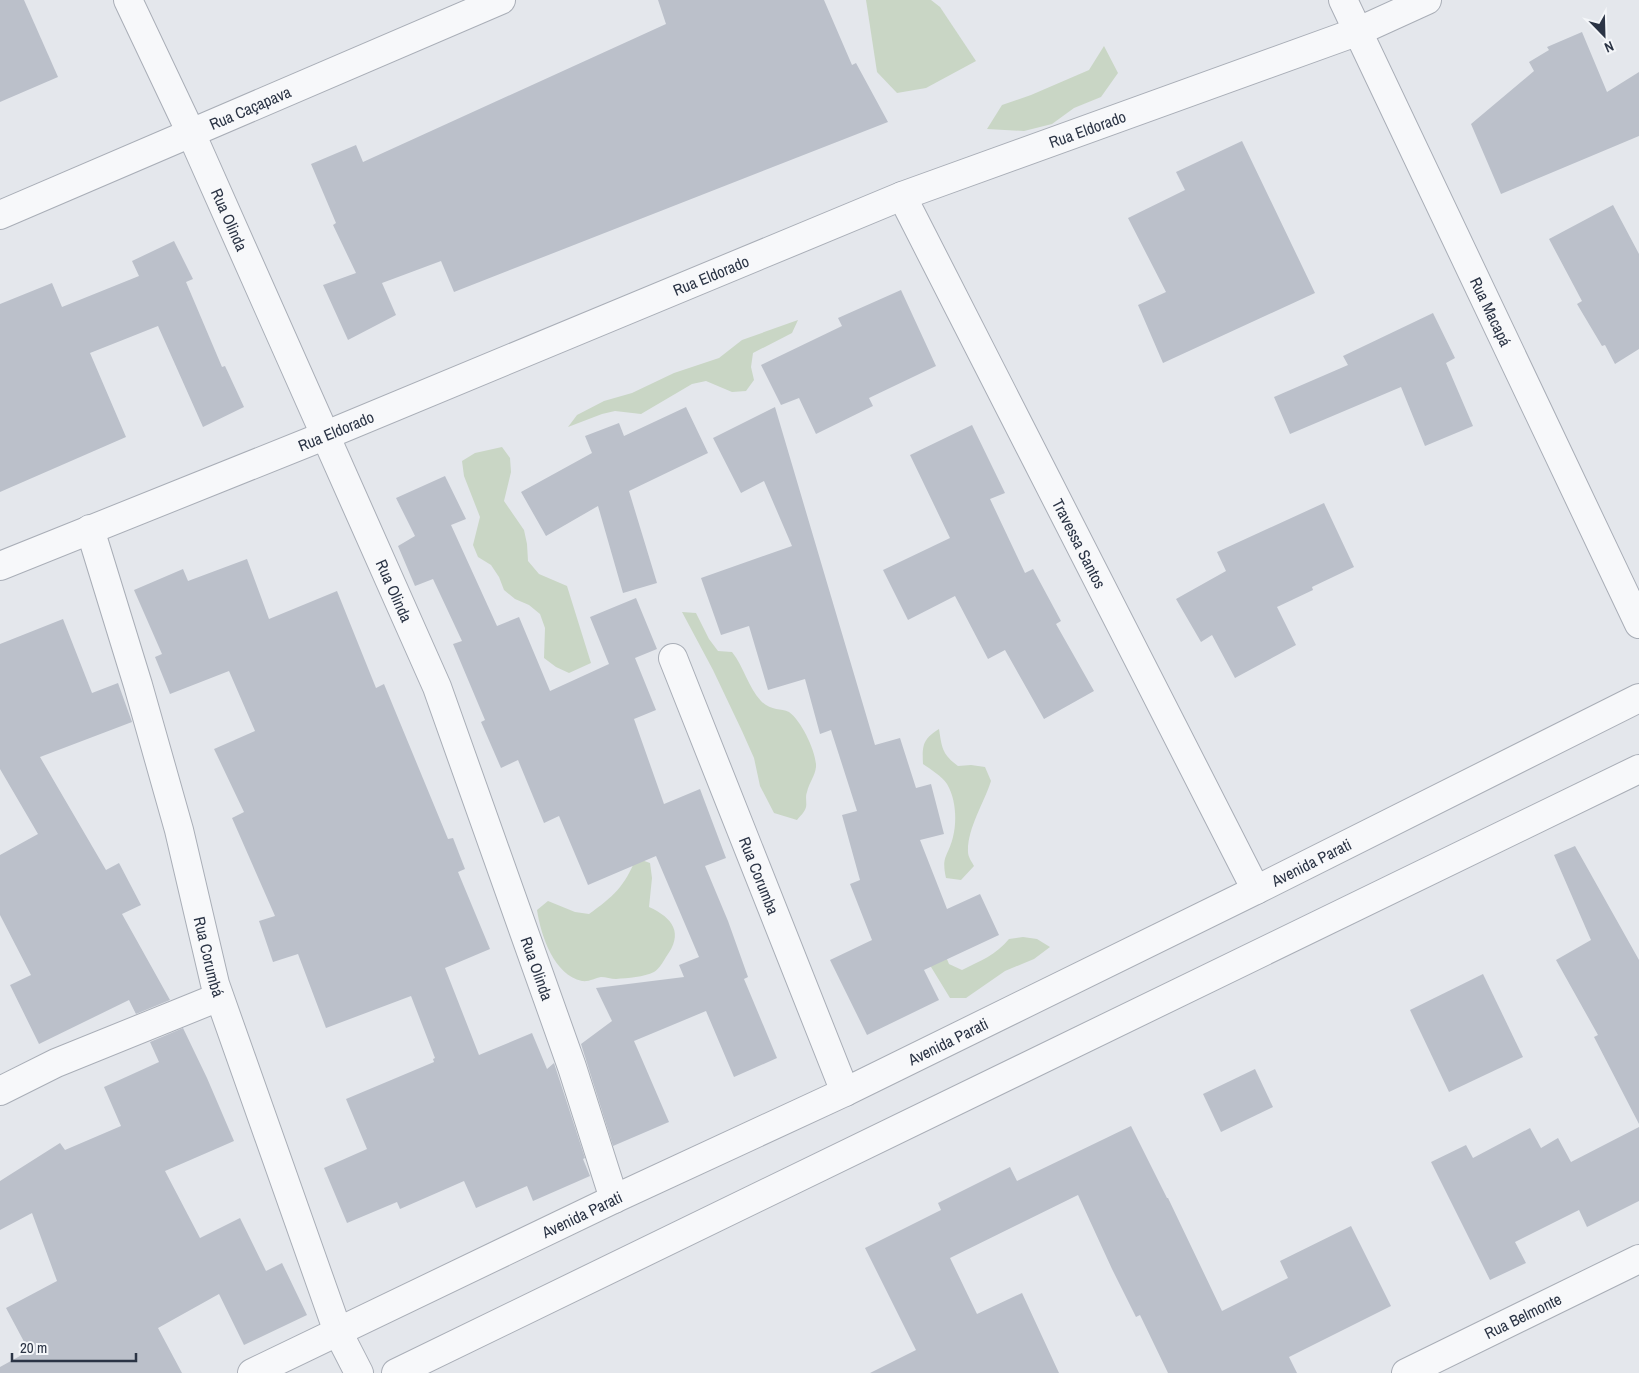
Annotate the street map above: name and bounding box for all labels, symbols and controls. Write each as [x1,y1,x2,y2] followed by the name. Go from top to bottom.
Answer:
[1579,10,1629,60] north arrow
[1602,37,1616,57] text: N
[206,80,295,135] street label: Rua Caçapava
[1046,105,1129,153] street label: Rua Eldorado
[206,185,253,255] street label: Rua Olinda
[670,250,752,301] street label: Rua Eldorado
[1465,273,1517,351] street label: Rua Macapá
[295,406,377,456] street label: Rua Eldorado
[1047,495,1111,592] street label: Travessa Santos
[371,556,418,626] street label: Rua Olinda
[1267,833,1355,892] street label: Avenida Parati
[734,834,785,918] street label: Rua Corumba
[189,914,230,1000] street label: Rua Corumbá
[516,933,559,1004] street label: Rua Olinda
[903,1012,992,1071] street label: Avenida Parati
[537,1186,626,1244] street label: Avenida Parati
[1481,1288,1565,1344] street label: Rua Belmonte
[12,1330,136,1362] scale bar
[20,1337,47,1358] text: 20 m

